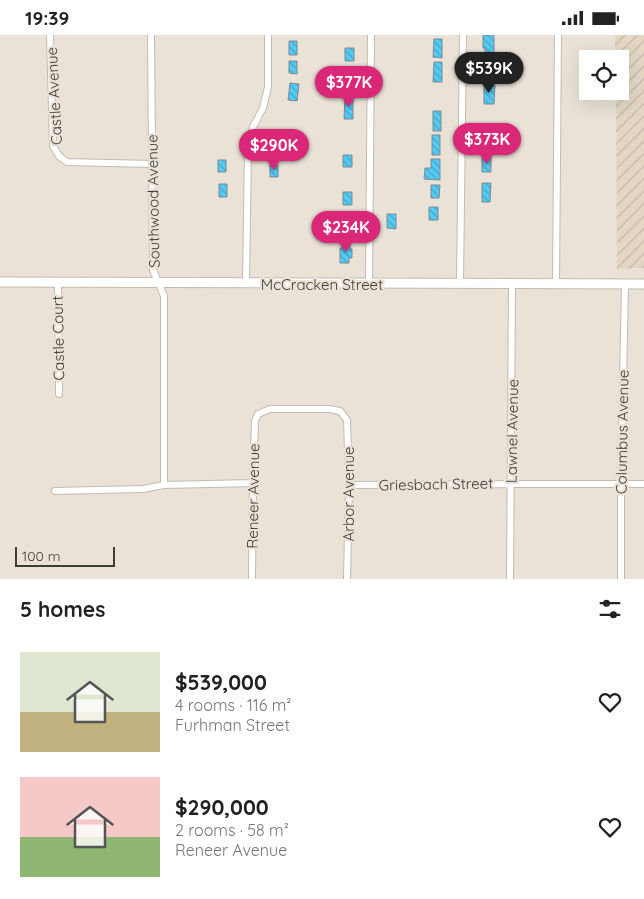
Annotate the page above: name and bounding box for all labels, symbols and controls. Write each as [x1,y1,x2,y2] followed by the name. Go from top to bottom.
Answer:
[25,6,69,30] text: 19:39
[42,46,66,146] street label: Castle Avenue
[579,50,629,100] map controls
[579,50,629,100] button: locate
[454,52,524,94] pin: $539K
[466,58,512,78] text: $539K
[314,65,384,108] pin: $377K
[326,72,372,92] text: $377K
[452,123,522,165] pin: $373K
[239,129,309,171] pin: $290K
[464,129,510,149] text: $373K
[142,134,164,268] street label: Southwood Avenue
[250,135,298,155] text: $290K
[311,211,381,253] pin: $234K
[322,217,370,237] text: $234K
[261,275,383,294] street label: McCracken Street
[48,295,68,381] street label: Castle Court
[611,370,633,494] street label: Columbus Avenue
[502,379,522,483] street label: Lawnel Avenue
[243,443,263,549] street label: Reneer Avenue
[339,447,358,541] street label: Arbor Avenue
[379,474,493,494] street label: Griesbach Street
[15,544,115,567] scale bar
[22,547,60,565] text: 100 m
[596,595,624,623] icon: filters
[20,596,105,622] text: 5 homes
[175,669,267,695] text: $539,000
[60,672,120,732] icon: home
[596,688,624,716] icon: heart
[175,695,291,715] text: 4 rooms · 116 m²
[175,715,290,735] text: Furhman Street
[175,794,269,820] text: $290,000
[60,797,120,857] icon: home
[596,813,624,841] icon: heart
[175,820,289,840] text: 2 rooms · 58 m²
[175,840,287,860] text: Reneer Avenue

